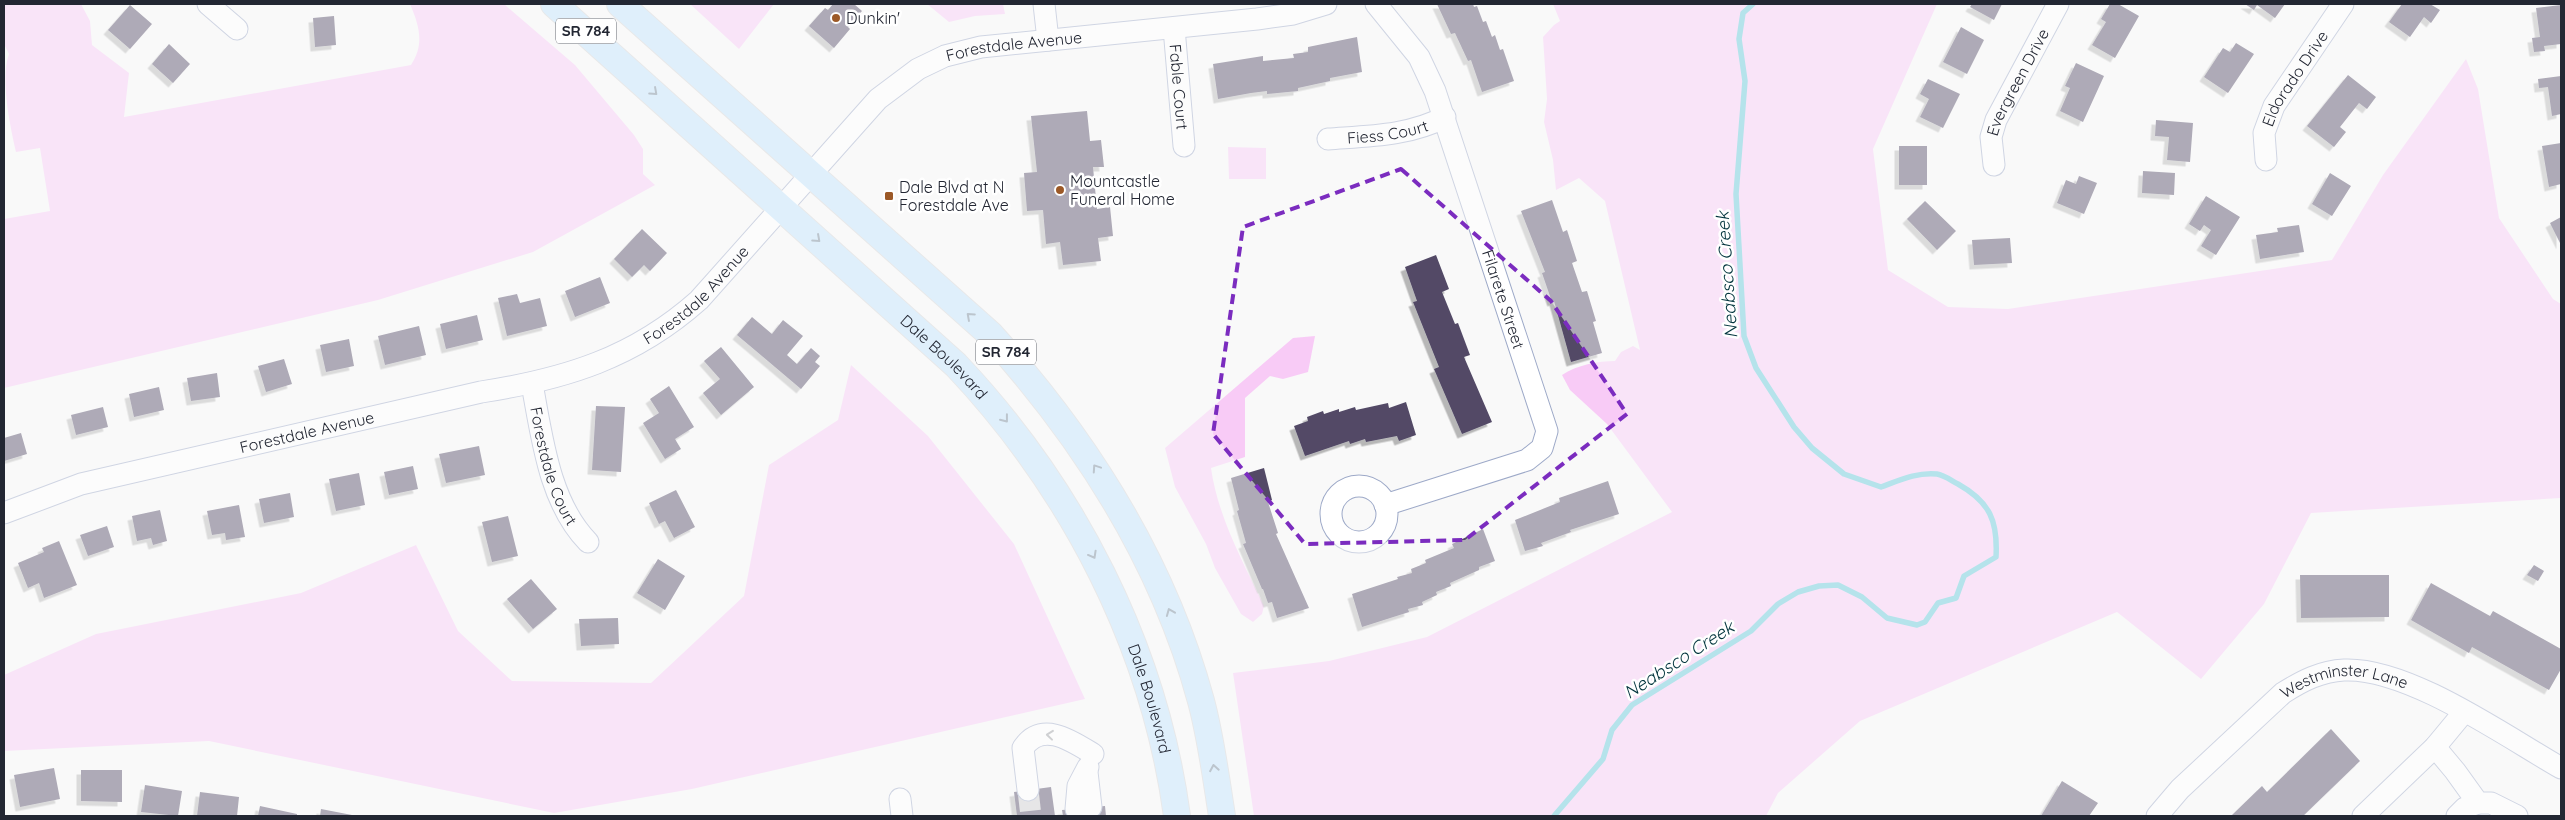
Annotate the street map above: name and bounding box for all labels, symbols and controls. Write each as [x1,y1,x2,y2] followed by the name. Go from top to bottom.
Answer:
[846,8,900,28] place label: Dunkin'
[830,12,842,24] marker: Dunkin'
[556,18,616,44] road number: SR 784
[1982,25,2053,138] street label: Evergreen Drive
[944,27,1083,65] street label: Forestdale Avenue
[2257,27,2332,129] street label: Eldorado Drive
[1165,43,1193,130] street label: Fable Court
[648,86,657,95] one-way arrow
[1346,115,1431,148] street label: Fiess Court
[1070,171,1175,209] place label: Mountcastle Funeral Home
[899,177,1009,215] place label: Dale Blvd at N Forestdale Ave
[1054,184,1066,196] marker: Mountcastle Funeral Home
[883,190,895,202] marker: Dale Blvd at N Forestdale Ave
[1711,210,1742,339] water label: Neabsco Creek
[811,233,820,242] one-way arrow
[639,241,753,349] street label: Forestdale Avenue
[1478,247,1529,351] street label: Filarete Street
[896,310,992,403] street label: Dale Boulevard
[967,313,976,322] one-way arrow
[976,340,1036,364] road number: SR 784
[526,405,582,529] street label: Forestdale Court
[238,407,376,457] street label: Forestdale Avenue
[999,413,1007,422] one-way arrow
[1092,464,1102,473] one-way arrow
[1087,549,1097,558] one-way arrow
[1166,608,1176,617] one-way arrow
[1619,615,1739,704] water label: Neabsco Creek
[1124,641,1176,755] street label: Dale Boulevard
[2276,660,2411,703] street label: Westminster Lane
[1045,730,1053,741] one-way arrow
[1210,764,1220,773] one-way arrow

